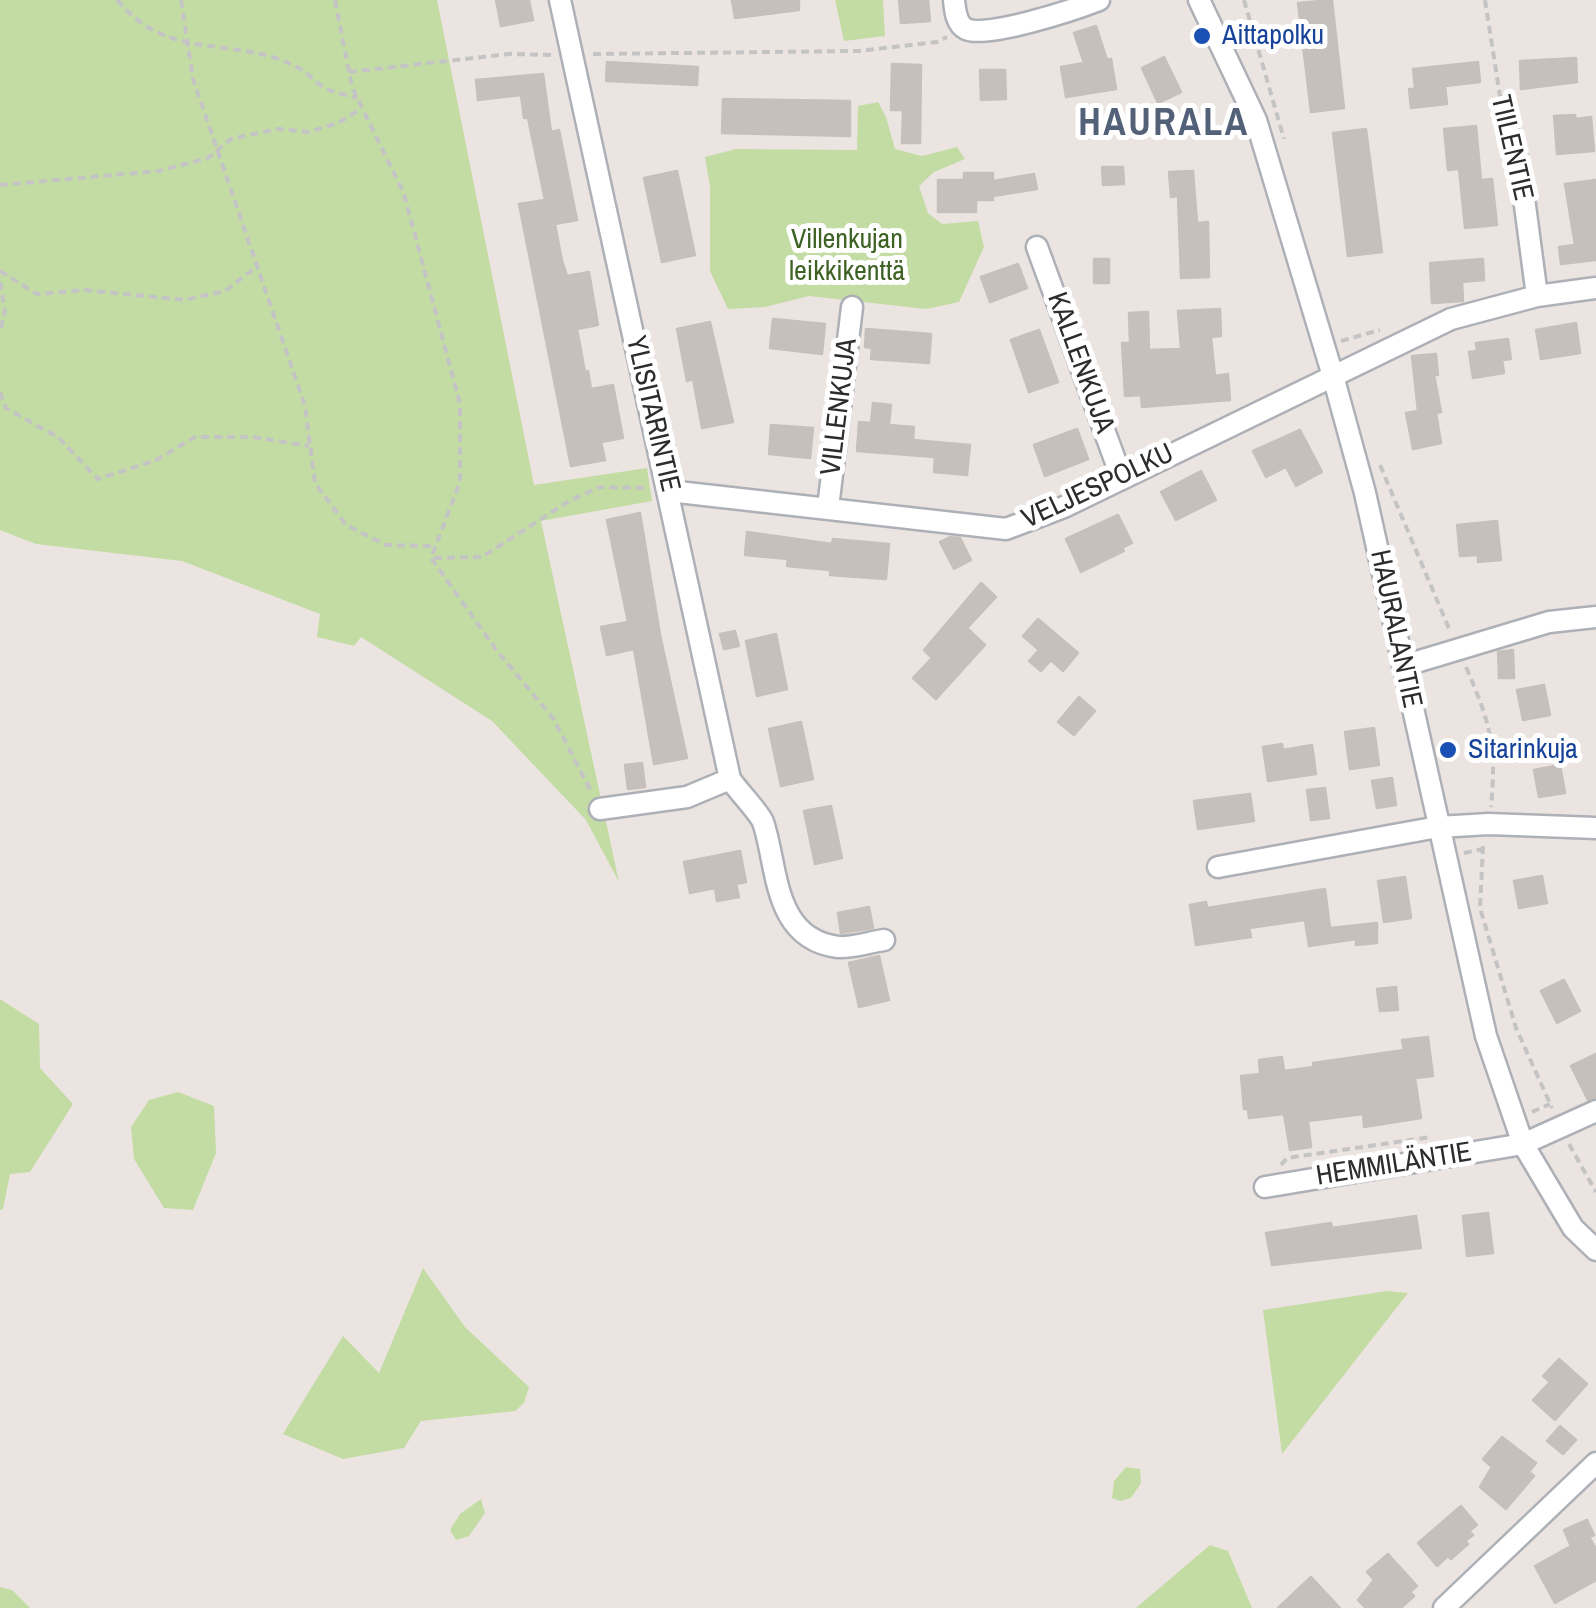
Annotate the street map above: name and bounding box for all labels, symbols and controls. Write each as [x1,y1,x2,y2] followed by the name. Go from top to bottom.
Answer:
[1222,19,1324,53] place label: Aittapolku
[1191,25,1213,47] marker: Aittapolku
[1483,92,1539,204] street label: TIILENTIE
[1078,102,1250,148] district label: HAURALA
[789,223,905,289] park label: Villenkujan leikkikenttä
[1039,288,1121,438] street label: KALLENKUJA
[618,333,686,495] street label: YLISITARINTIE
[815,337,865,477] street label: VILLENKUJA
[1017,437,1179,537] street label: VELJESPOLKU
[1362,547,1428,711] street label: HAURALANTIE
[1468,733,1578,767] place label: Sitarinkuja
[1437,739,1459,761] marker: Sitarinkuja
[1314,1136,1474,1194] street label: HEMMILÄNTIE

